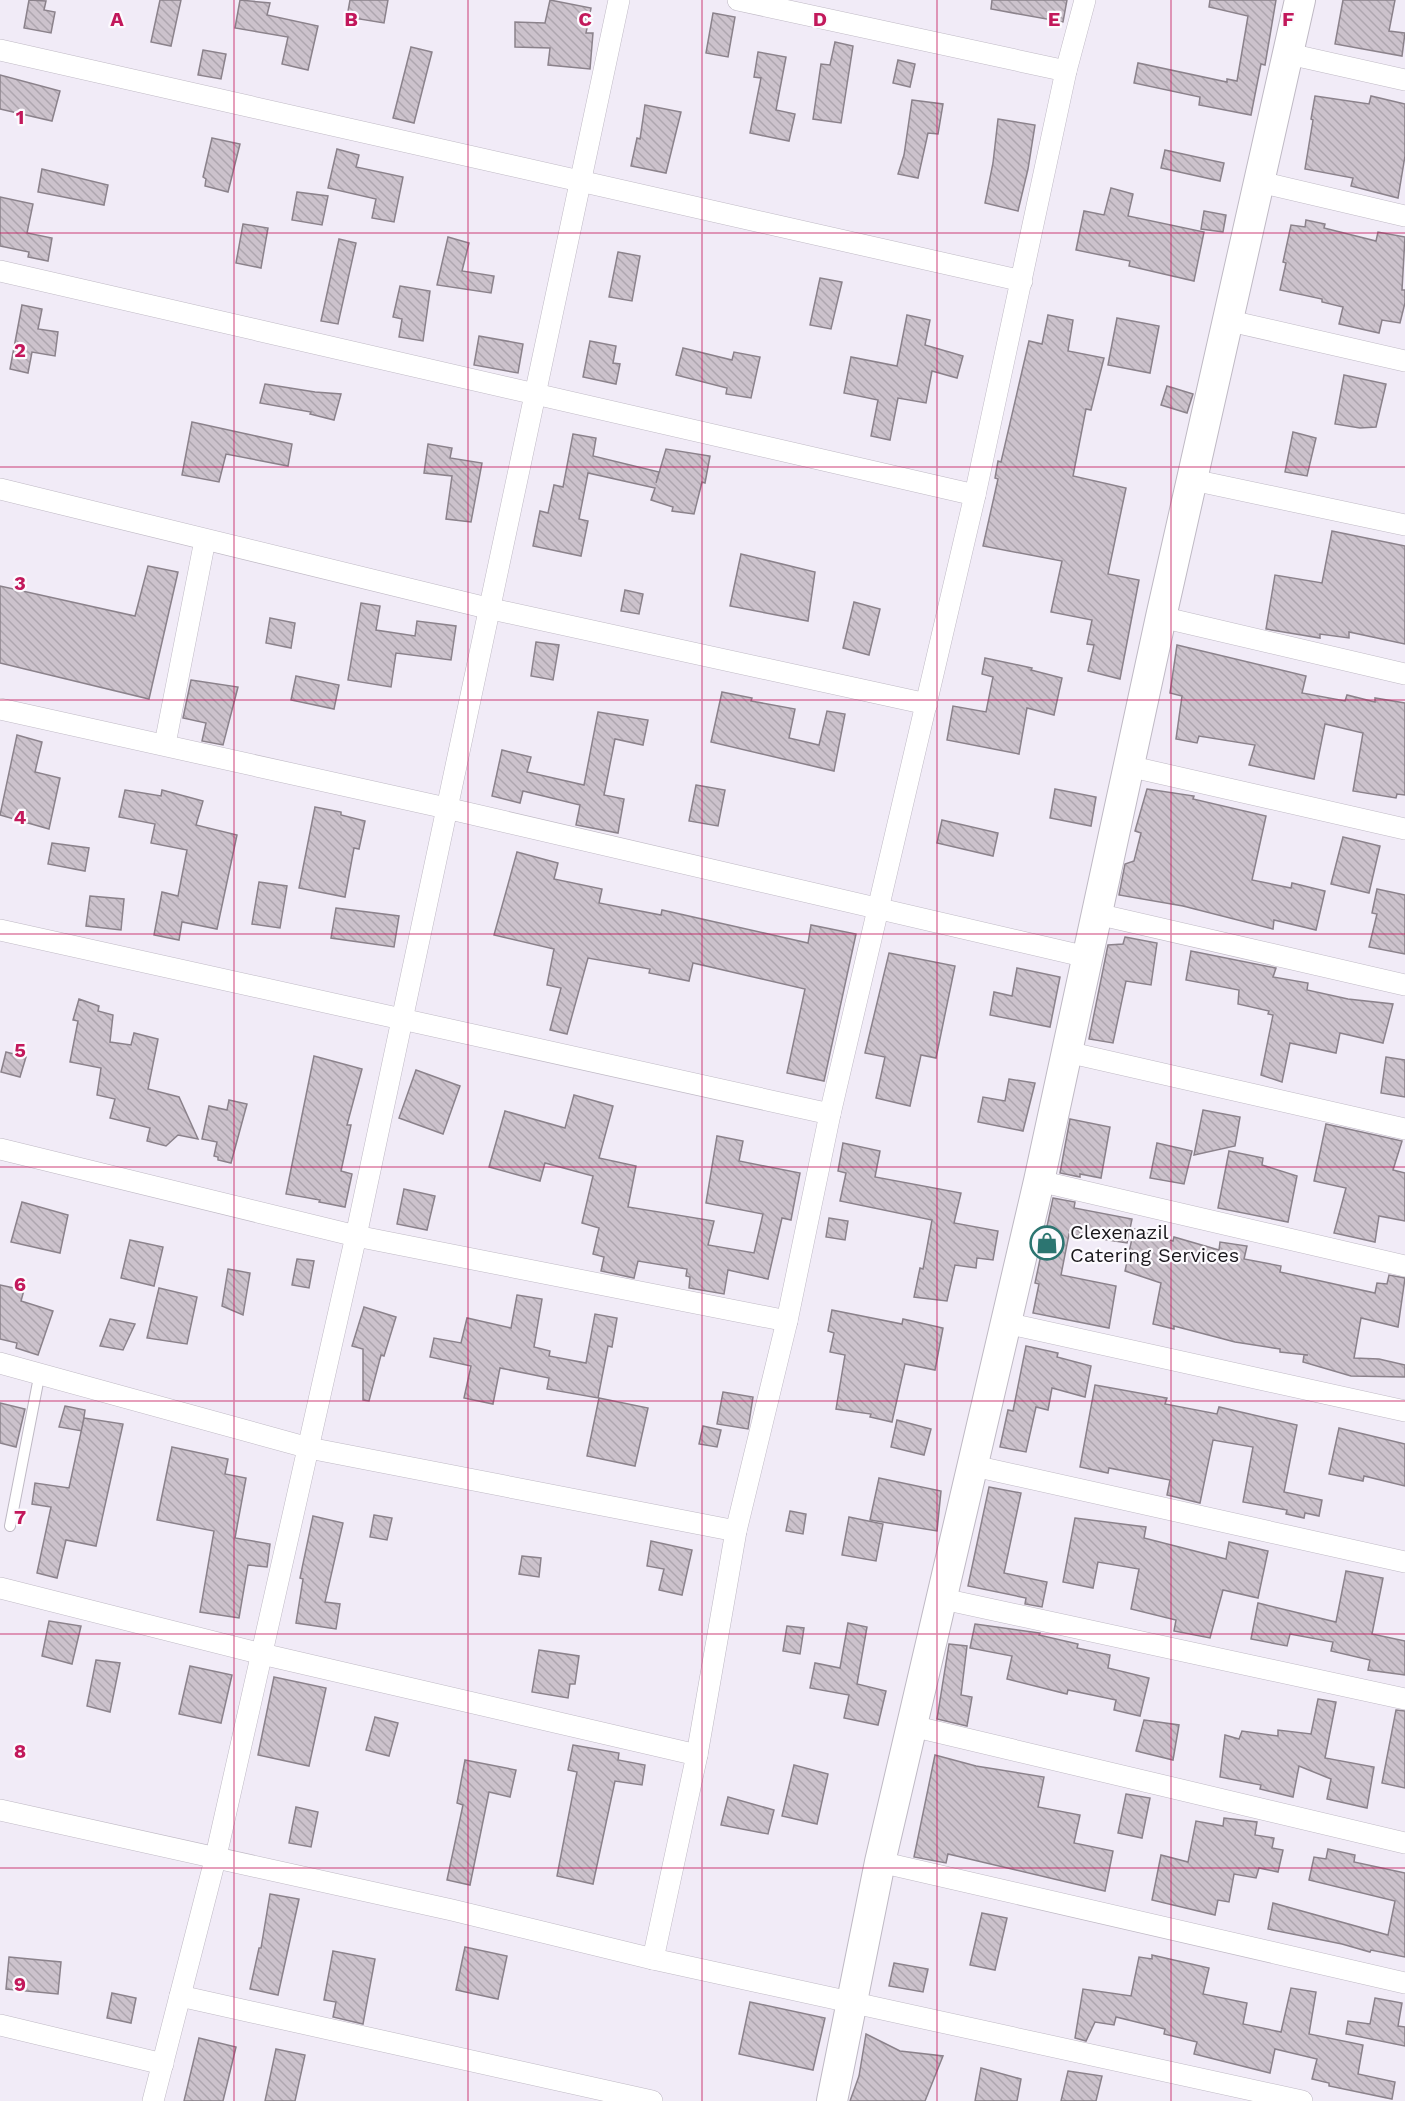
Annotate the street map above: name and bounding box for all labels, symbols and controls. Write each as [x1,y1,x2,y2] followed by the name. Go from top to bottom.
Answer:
[110,7,124,31] text: A
[344,7,358,31] text: B
[578,7,592,31] text: C
[813,7,827,31] text: D
[1048,7,1060,31] text: E
[1282,7,1294,31] text: F
[16,105,24,129] text: 1
[14,338,26,362] text: 2
[14,571,26,595] text: 3
[14,805,27,829] text: 4
[14,1038,26,1062] text: 5
[1070,1220,1239,1267] place label: Clexenazil Catering Services
[1029,1225,1065,1261] shop icon: Clexenazil Catering Services
[14,1272,26,1296] text: 6
[14,1505,26,1529] text: 7
[14,1739,26,1763] text: 8
[14,1972,26,1996] text: 9

